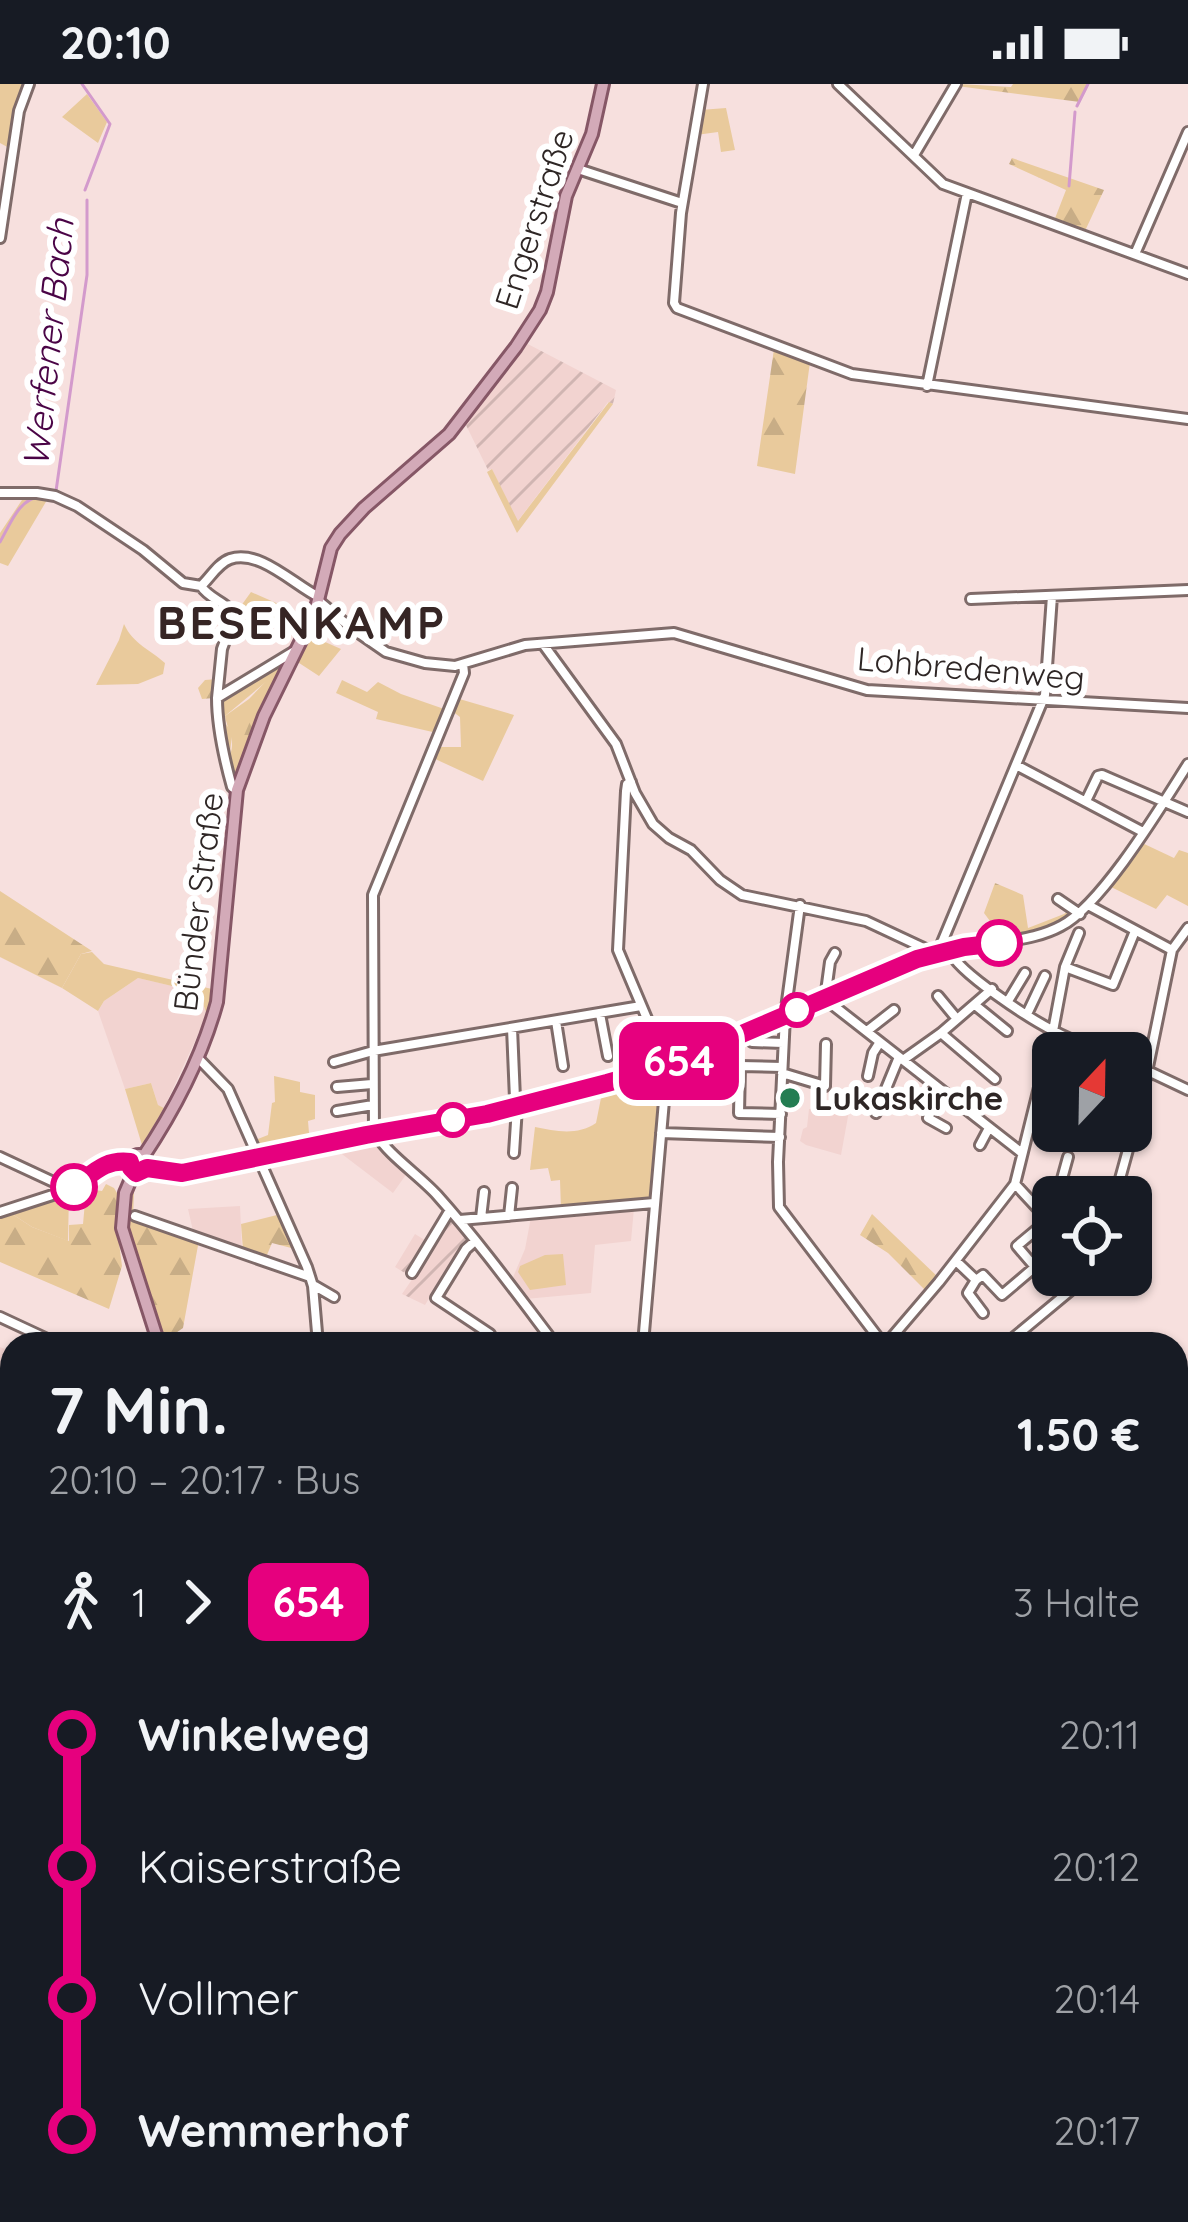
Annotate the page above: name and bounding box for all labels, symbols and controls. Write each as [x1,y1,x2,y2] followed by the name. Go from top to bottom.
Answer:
[60,14,171,70] text: 20:10
[485,124,582,314] street label: Engerstraße
[12,216,83,469] water label: Werfener Bach
[157,594,447,650] district label: BESENKAMP
[855,637,1087,698] street label: Lohbredenweg
[164,790,231,1014] street label: Bünder Straße
[977,921,1021,965] unlabelled marker
[781,994,813,1026] unlabelled marker
[610,1022,748,1100] line badge: 654
[1032,1032,1152,1152] north arrow
[1032,1032,1152,1296] map controls
[643,1034,715,1087] text: 654
[814,1077,1003,1118] place label: Lukaskirche
[777,1085,803,1111] marker: Lukaskirche
[437,1104,469,1136] unlabelled marker
[52,1165,96,1209] unlabelled marker
[1032,1176,1152,1296] button: locate
[48,1368,228,1451] text: 7 Min.
[1017,1406,1140,1462] text: 1.50 €
[48,1455,360,1504] text: 20:10 – 20:17 · Bus
[48,1569,114,1635] icon: walk
[164,1569,230,1635] icon: forward
[272,1575,345,1628] text: 654
[132,1578,146,1627] text: 1
[1013,1578,1140,1627] text: 3 Halte
[138,1706,370,1762] text: Winkelweg
[1059,1710,1140,1759] text: 20:11
[138,1838,402,1894] text: Kaiserstraße
[1052,1842,1140,1891] text: 20:12
[138,1970,299,2026] text: Vollmer
[1053,1974,1140,2023] text: 20:14
[138,2102,410,2158] text: Wemmerhof
[1053,2106,1140,2155] text: 20:17

